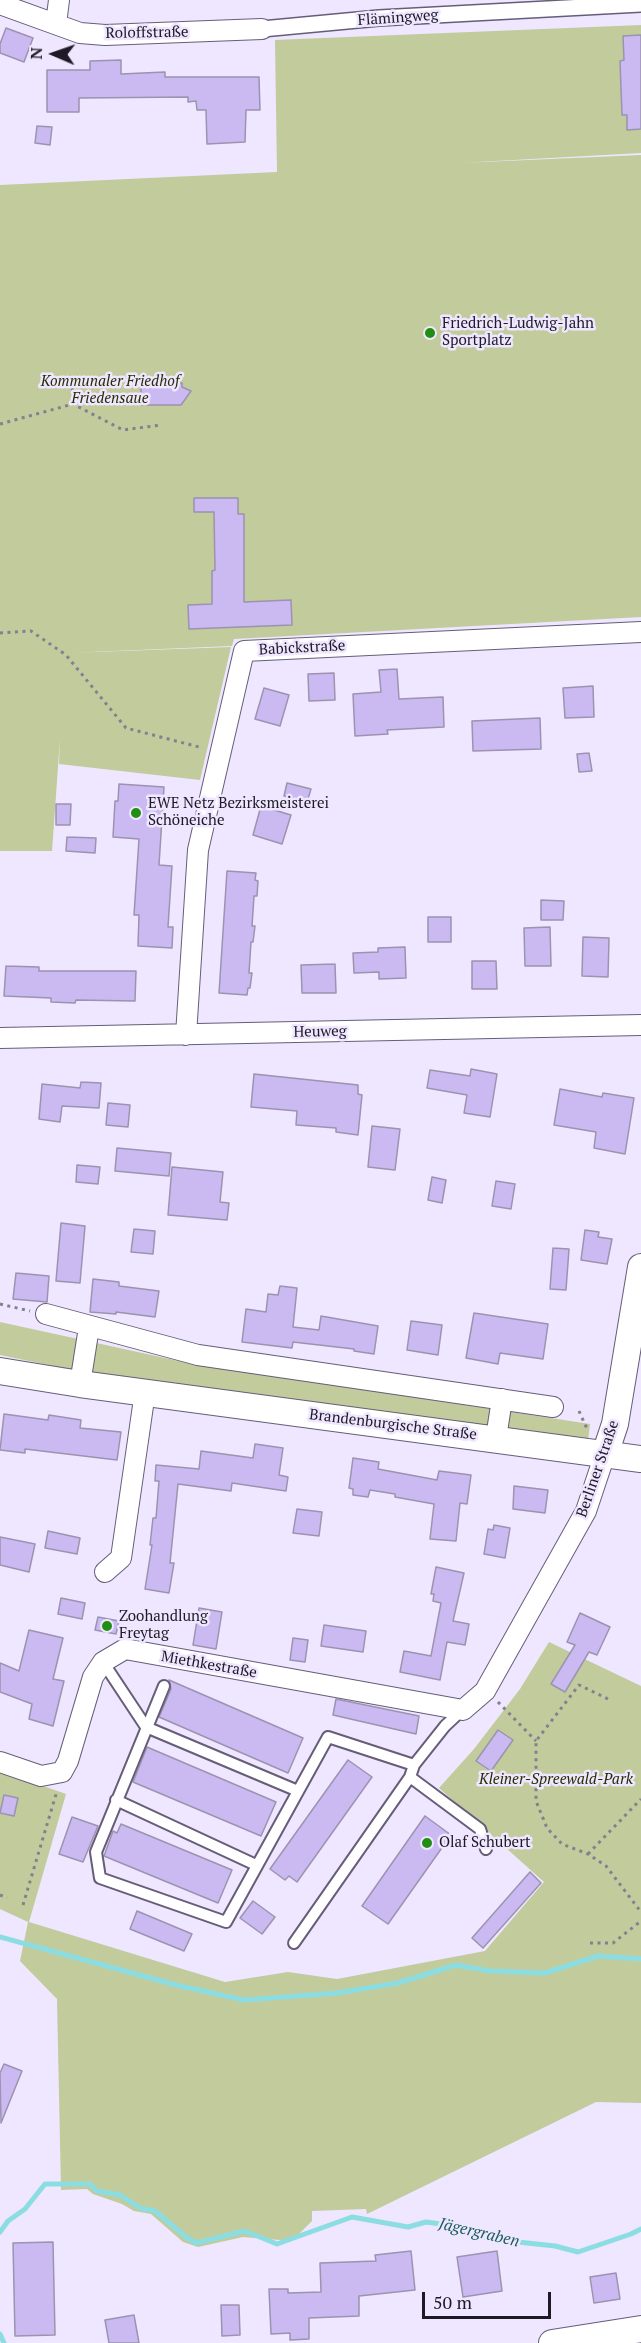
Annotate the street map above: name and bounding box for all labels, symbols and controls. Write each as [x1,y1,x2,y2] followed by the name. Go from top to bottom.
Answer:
[357,6,439,30] street label: Flämingweg
[105,23,189,43] street label: Roloffstraße
[24,24,84,84] north arrow
[25,47,47,60] text: N
[442,315,594,350] place label: Friedrich-Ludwig-Jahn Sportplatz
[423,326,437,340] marker: Friedrich-Ludwig-Jahn Sportplatz
[41,373,179,408] park label: Kommunaler Friedhof Friedensaue
[258,637,346,659] street label: Babickstraße
[148,795,329,830] place label: EWE Netz Bezirksmeisterei Schöneiche
[129,806,143,820] marker: EWE Netz Bezirksmeisterei Schöneiche
[293,1023,347,1041] street label: Heuweg
[308,1406,478,1444] street label: Brandenburgische Straße
[573,1418,623,1520] street label: Berliner Straße
[119,1608,208,1643] place label: Zoohandlung Freytag
[100,1619,114,1633] marker: Zoohandlung Freytag
[160,1648,258,1682] street label: Miethkestraße
[479,1771,633,1789] park label: Kleiner-Spreewald-Park
[439,1834,530,1852] place label: Olaf Schubert
[420,1836,434,1850] marker: Olaf Schubert
[437,2214,521,2252] water label: Jägergraben
[425,2280,554,2318] scale bar
[433,2290,472,2314] text: 50 m

